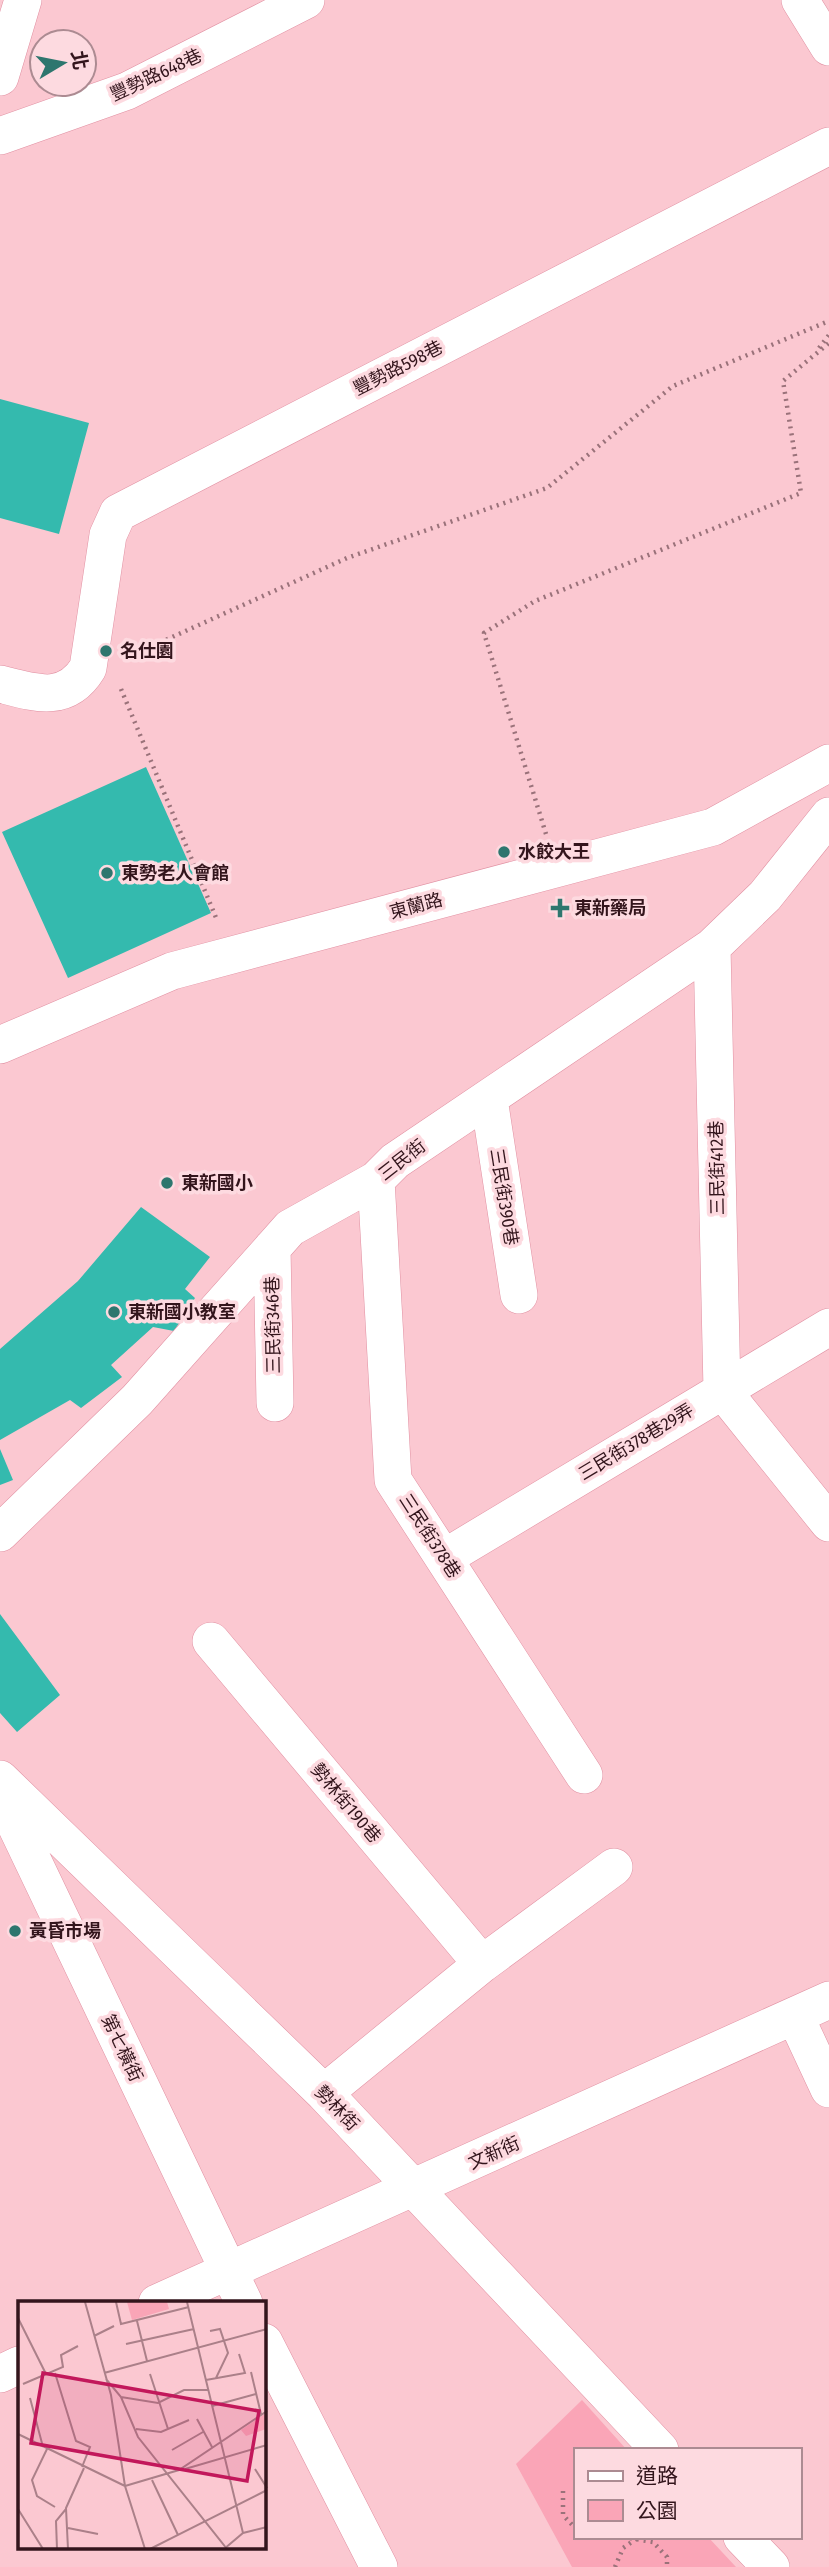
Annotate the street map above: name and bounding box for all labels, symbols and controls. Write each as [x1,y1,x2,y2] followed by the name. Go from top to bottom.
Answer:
[28,28,98,98] north arrow
[107,44,205,106] street label: 豐勢路648巷
[66,49,92,71] text: 北
[349,336,447,400] street label: 豐勢路598巷
[120,640,174,662] place label: 名仕園
[98,643,114,659] marker: 名仕園
[518,841,590,863] place label: 水餃大王
[496,844,512,860] marker: 水餃大王
[121,862,229,884] place label: 東勢老人會館
[99,865,115,881] marker: 東勢老人會館
[387,888,445,924] street label: 東蘭路
[574,897,646,919] place label: 東新藥局
[552,900,568,916] marker: 東新藥局
[705,1120,729,1216] street label: 三民街412巷
[374,1135,430,1185] street label: 三民街
[485,1147,523,1247] street label: 三民街390巷
[181,1172,253,1194] place label: 東新國小
[159,1175,175,1191] marker: 東新國小
[261,1276,285,1374] street label: 三民街346巷
[128,1301,236,1323] place label: 東新國小教室
[106,1304,122,1320] marker: 東新國小教室
[574,1399,698,1485] street label: 三民街378巷29弄
[395,1490,465,1582] street label: 三民街378巷
[306,1759,386,1847] street label: 勢林街190巷
[29,1920,101,1942] place label: 黃昏市場
[7,1923,23,1939] marker: 黃昏市場
[97,2011,147,2085] street label: 第七橫街
[310,2081,364,2135] street label: 勢林街
[465,2132,523,2174] street label: 文新街
[18,2301,266,2550] inset map
[574,2448,801,2539] legend
[636,2463,678,2489] text: 道路
[636,2498,678,2524] text: 公園

